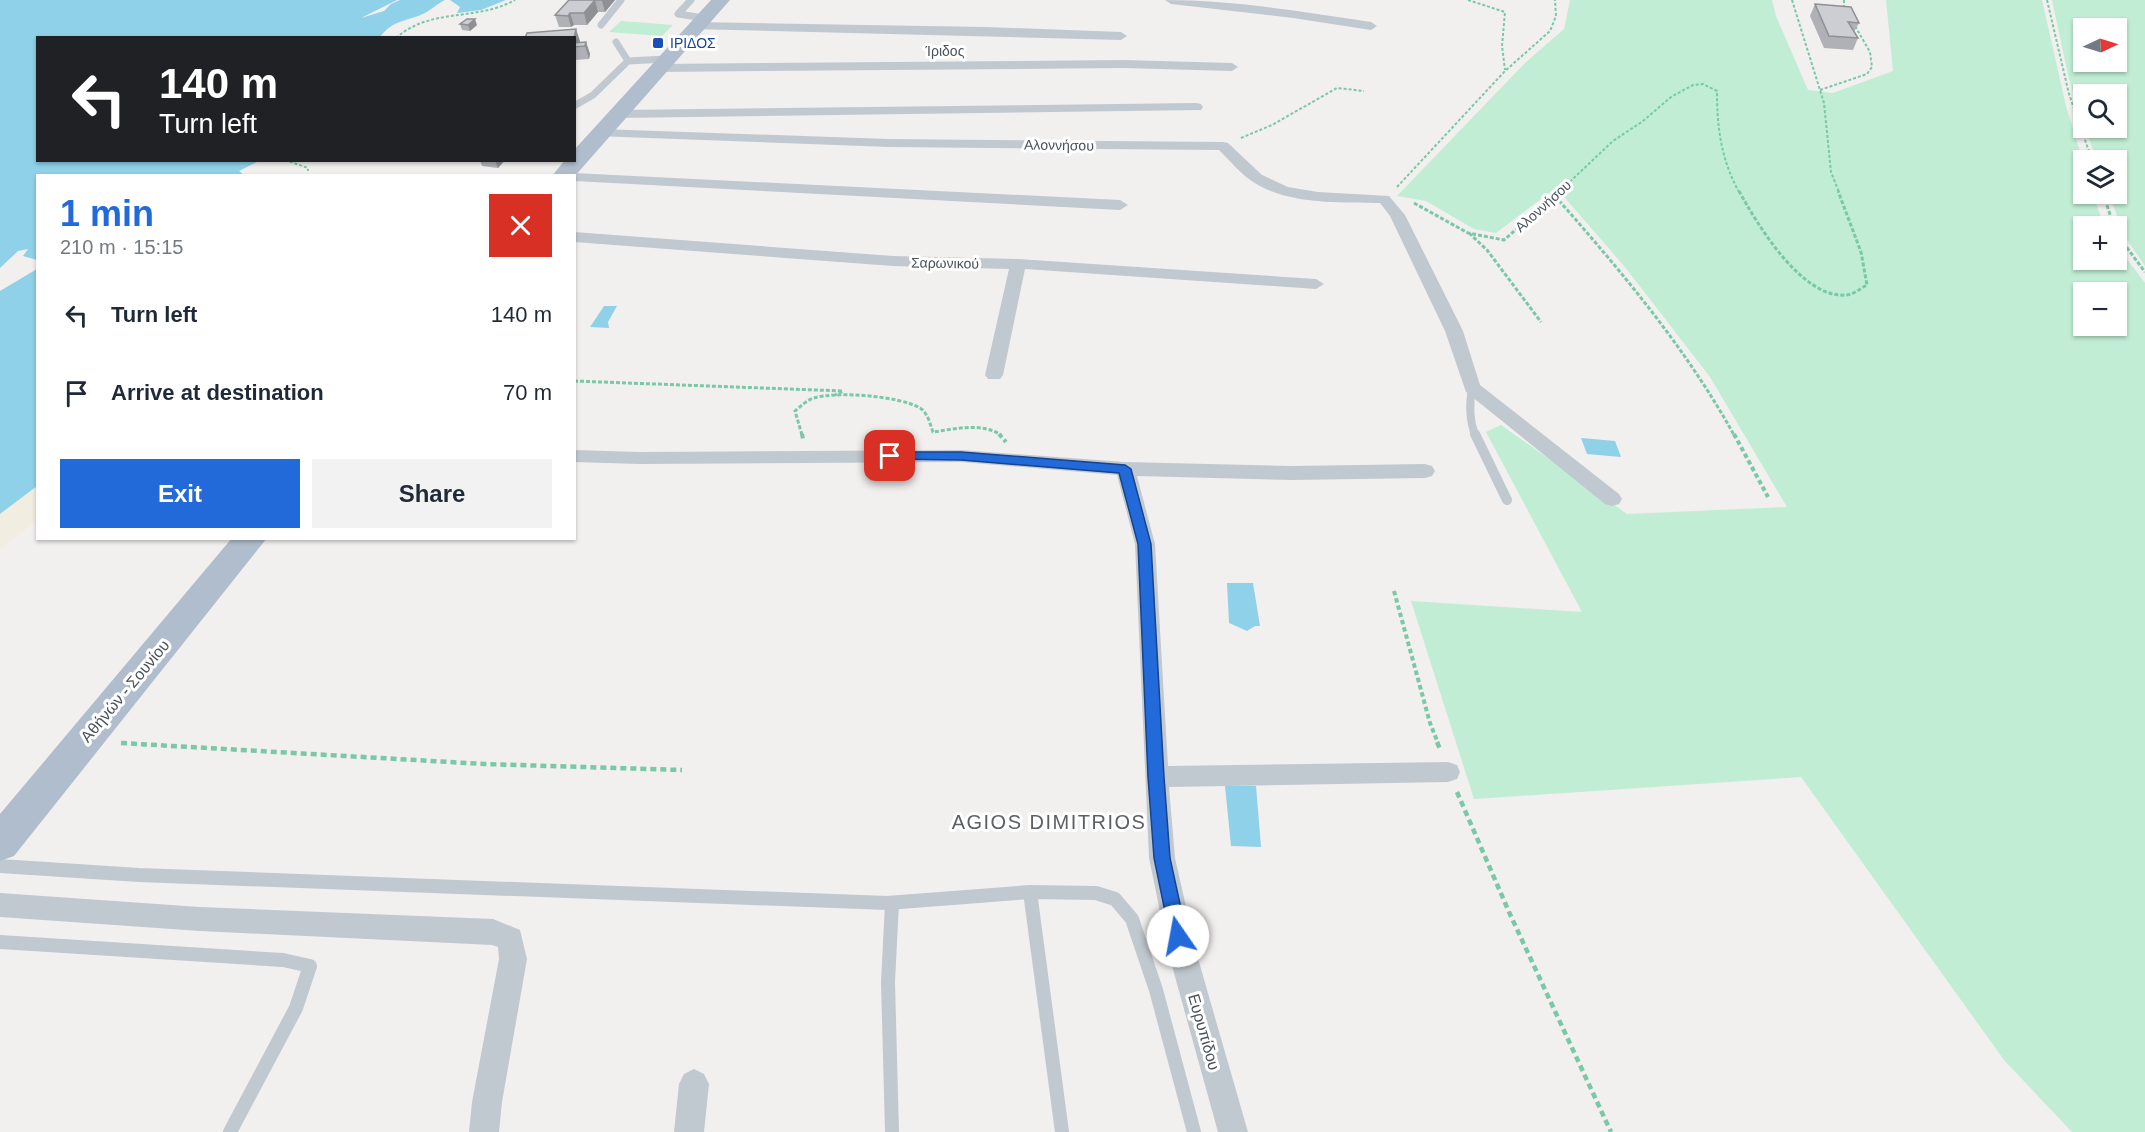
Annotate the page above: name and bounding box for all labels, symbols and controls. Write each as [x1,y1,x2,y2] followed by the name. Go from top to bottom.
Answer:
[2073,18,2127,72] north arrow
[2073,18,2127,336] map controls
[670,35,716,51] place label: ΙΡΙΔΟΣ
[651,36,665,50] marker: ΙΡΙΔΟΣ
[925,43,965,59] street label: Ίριδος
[60,60,138,138] icon: left
[159,60,278,107] text: 140 m
[2073,84,2127,138] button: search
[159,109,257,139] text: Turn left
[1024,136,1094,154] street label: Αλοννήσου
[2073,150,2127,204] button: layers
[1512,177,1574,235] street label: Αλοννήσου
[60,193,154,234] text: 1 min
[489,194,552,257] button: close
[2073,216,2127,270] button: +
[60,236,183,258] text: 210 m · 15:15
[911,254,979,272] street label: Σαρωνικού
[2073,282,2127,336] button: −
[60,299,93,332] icon: left
[111,302,197,327] text: Turn left
[491,302,552,327] text: 140 m
[60,377,93,410] icon: arrive
[111,380,324,405] text: Arrive at destination
[503,380,552,405] text: 70 m
[864,430,915,481] pin
[873,439,906,472] icon: arrive
[60,459,300,528] button: Exit
[312,459,552,528] button: Share
[77,637,173,745] street label: Αθήνών - Σουνίου
[952,811,1146,833] district label: AGIOS DIMITRIOS
[1146,904,1210,968] position arrow
[1185,992,1223,1072] street label: Ευρυπίδου

